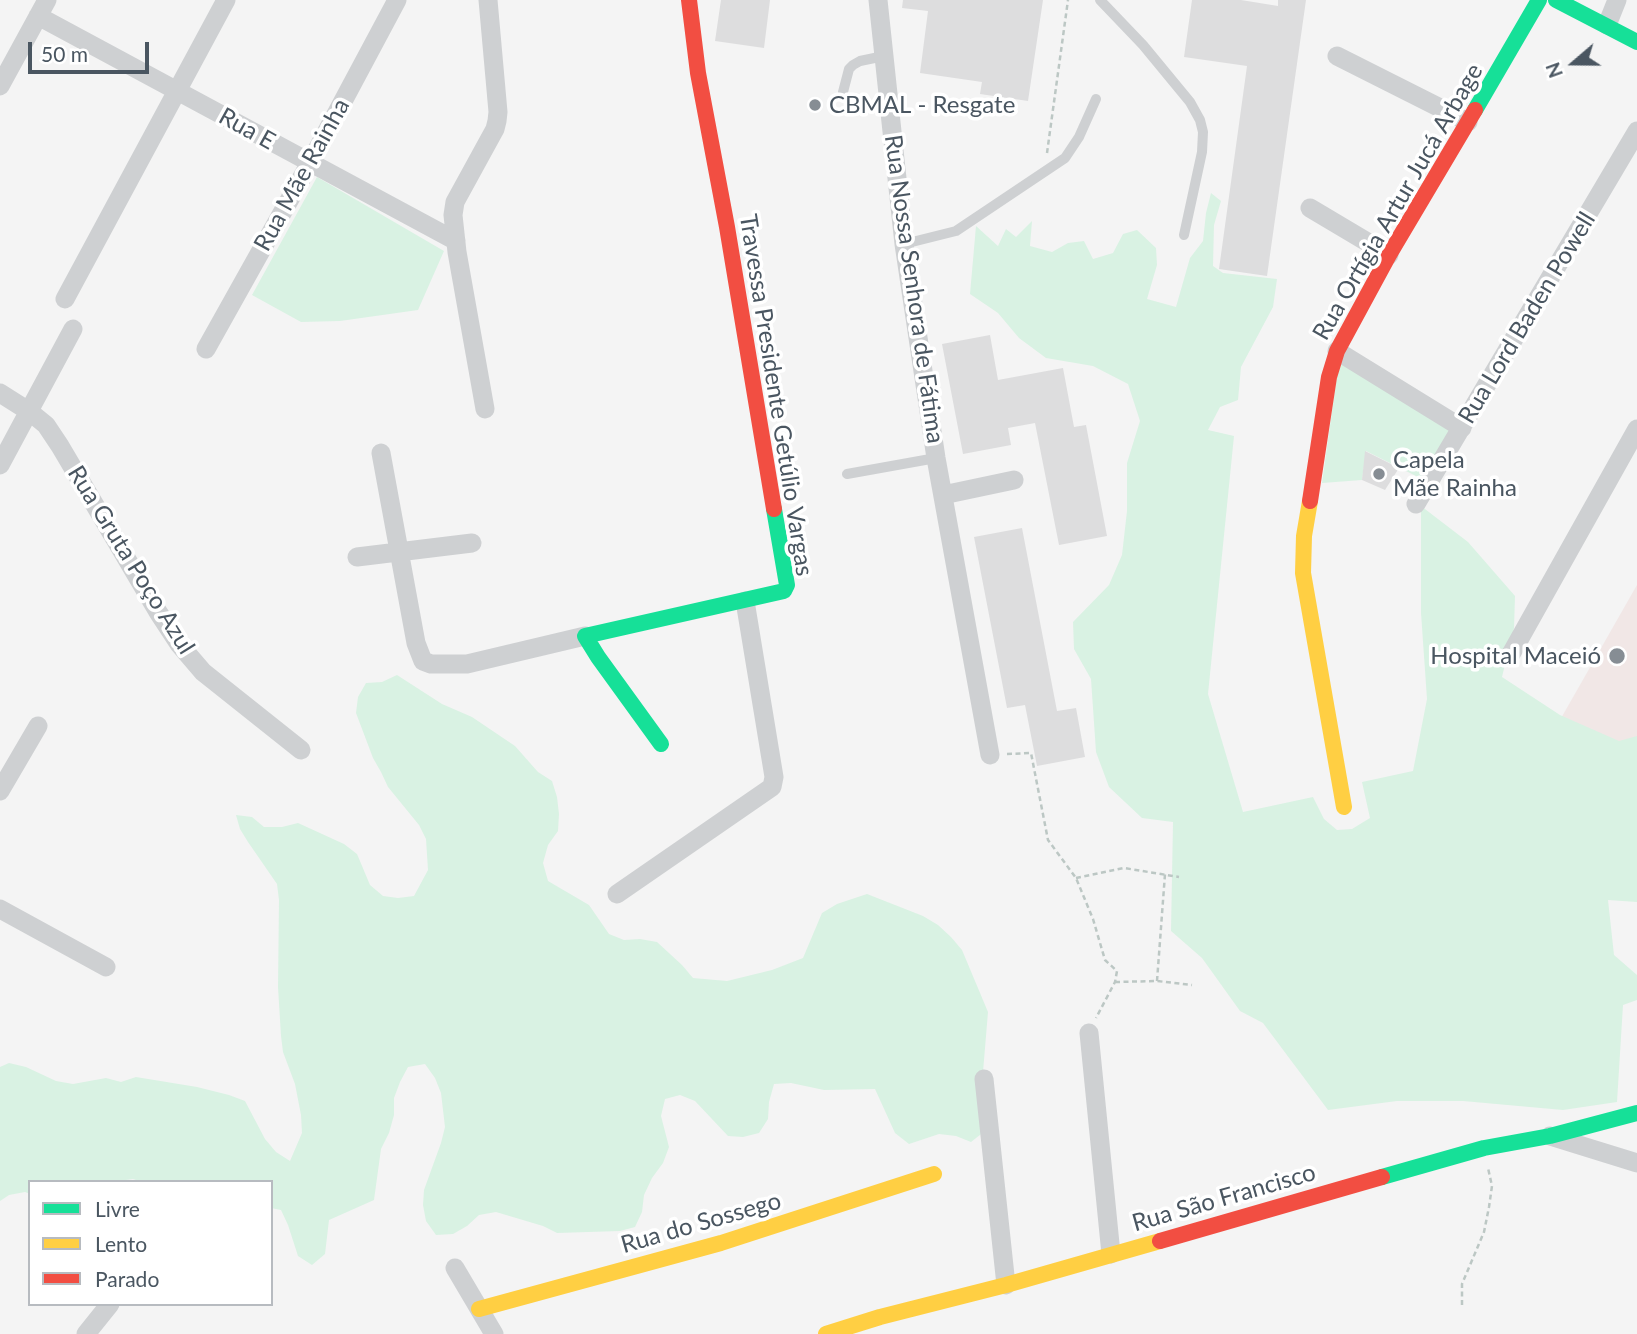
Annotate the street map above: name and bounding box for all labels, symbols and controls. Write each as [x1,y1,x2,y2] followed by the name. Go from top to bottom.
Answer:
[32,28,152,72] scale bar
[1539,28,1609,98] north arrow
[41,41,88,66] text: 50 m
[1307,59,1489,345] street label: Rua Ortígia Artur Jucá Arbage
[1540,60,1567,81] text: N
[829,91,1015,119] place label: CBMAL - Resgate
[248,94,356,256] street label: Rua Mãe Rainha
[807,97,823,113] marker: CBMAL - Resgate
[214,102,280,156] street label: Rua E
[878,133,950,445] street label: Rua Nossa Senhora de Fátima
[1452,207,1602,429] street label: Rua Lord Baden Powell
[733,212,819,578] street label: Travessa Presidente Getúlio Vargas
[1393,446,1517,502] place label: Capela Mãe Rainha
[61,461,201,659] street label: Rua Gruta Poço Azul
[1371,466,1387,482] marker: Capela Mãe Rainha
[1430,642,1601,670] place label: Hospital Maceió
[1607,646,1627,666] marker: Hospital Maceió
[1129,1158,1319,1238] street label: Rua São Francisco
[28,1180,273,1306] legend
[618,1186,784,1260] street label: Rua do Sossego
[95,1196,140,1221] text: Livre
[95,1231,147,1256] text: Lento
[95,1266,159,1291] text: Parado

